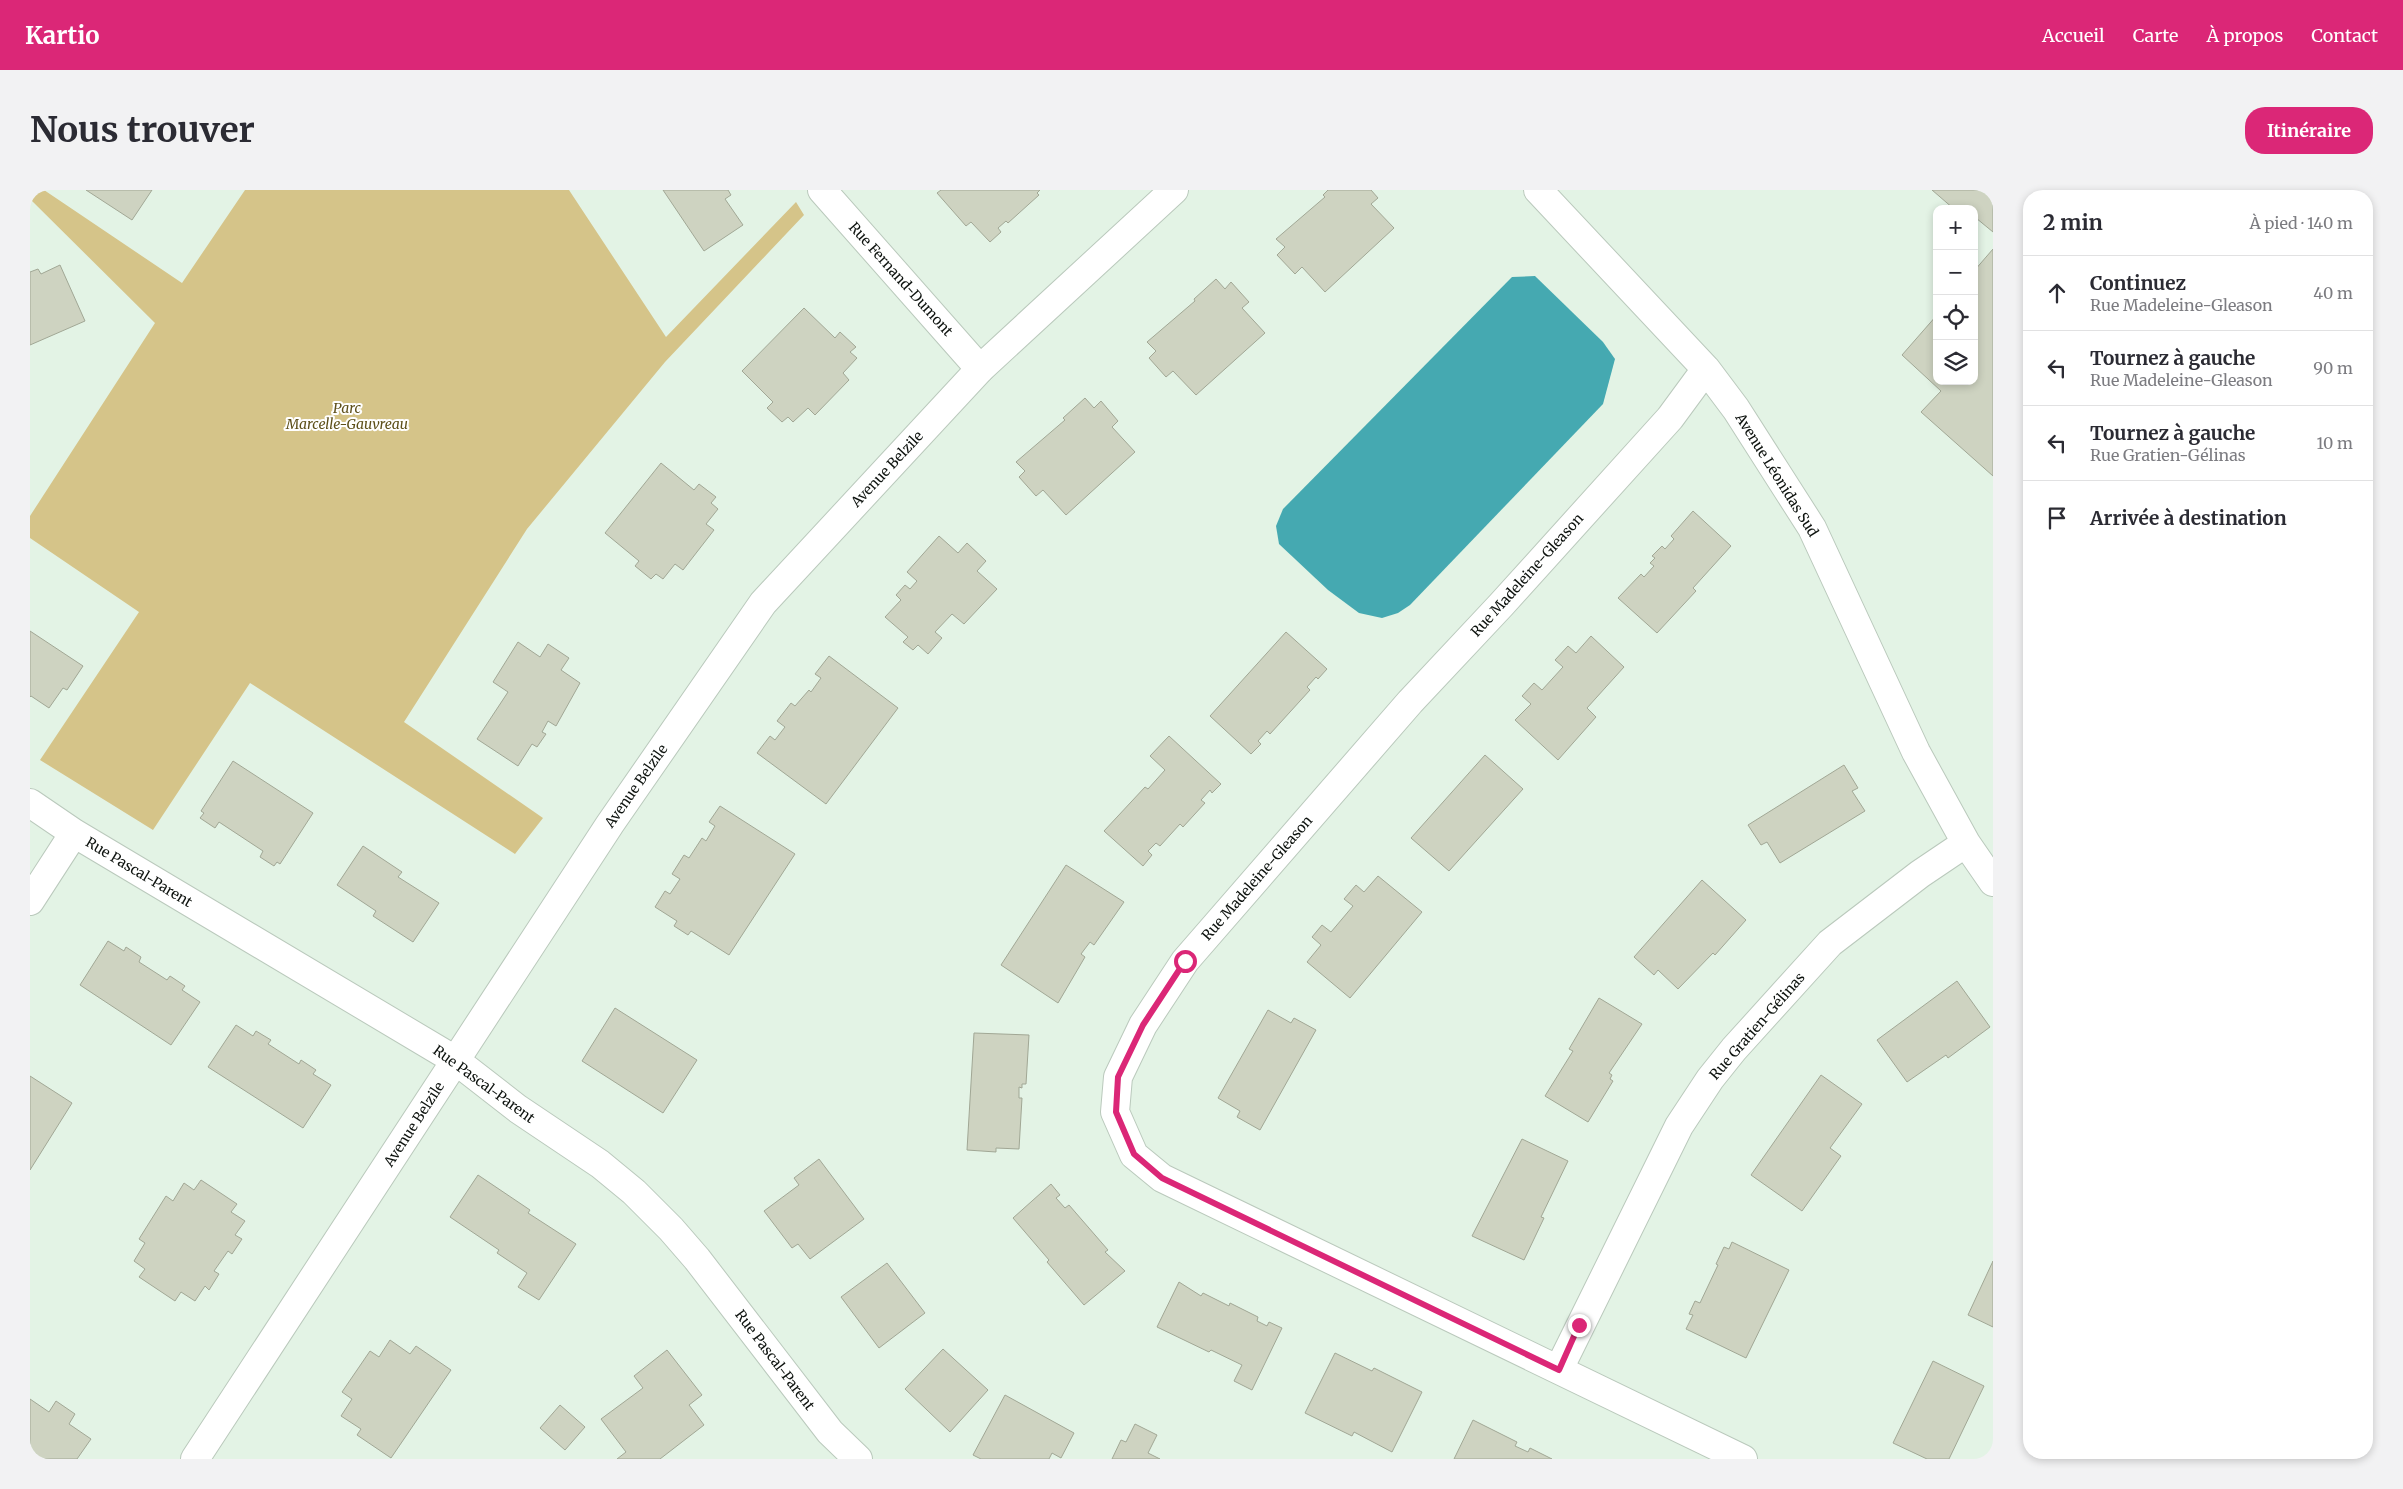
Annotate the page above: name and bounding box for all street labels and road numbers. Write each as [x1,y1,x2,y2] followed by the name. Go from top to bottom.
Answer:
[845,218,957,340] street label: Rue Fernand-Dumont
[1731,409,1823,541] street label: Avenue Léonidas Sud
[846,427,927,512] street label: Avenue Belzile
[1467,510,1587,640] street label: Rue Madeleine-Gleason
[600,741,671,832] street label: Avenue Belzile
[1198,812,1316,944] street label: Rue Madeleine-Gleason
[82,833,196,911] street label: Rue Pascal-Parent
[1706,969,1809,1083] street label: Rue Gratien-Gélinas
[430,1041,539,1127] street label: Rue Pascal-Parent
[379,1078,448,1171] street label: Avenue Belzile
[731,1306,819,1414] street label: Rue Pascal-Parent

